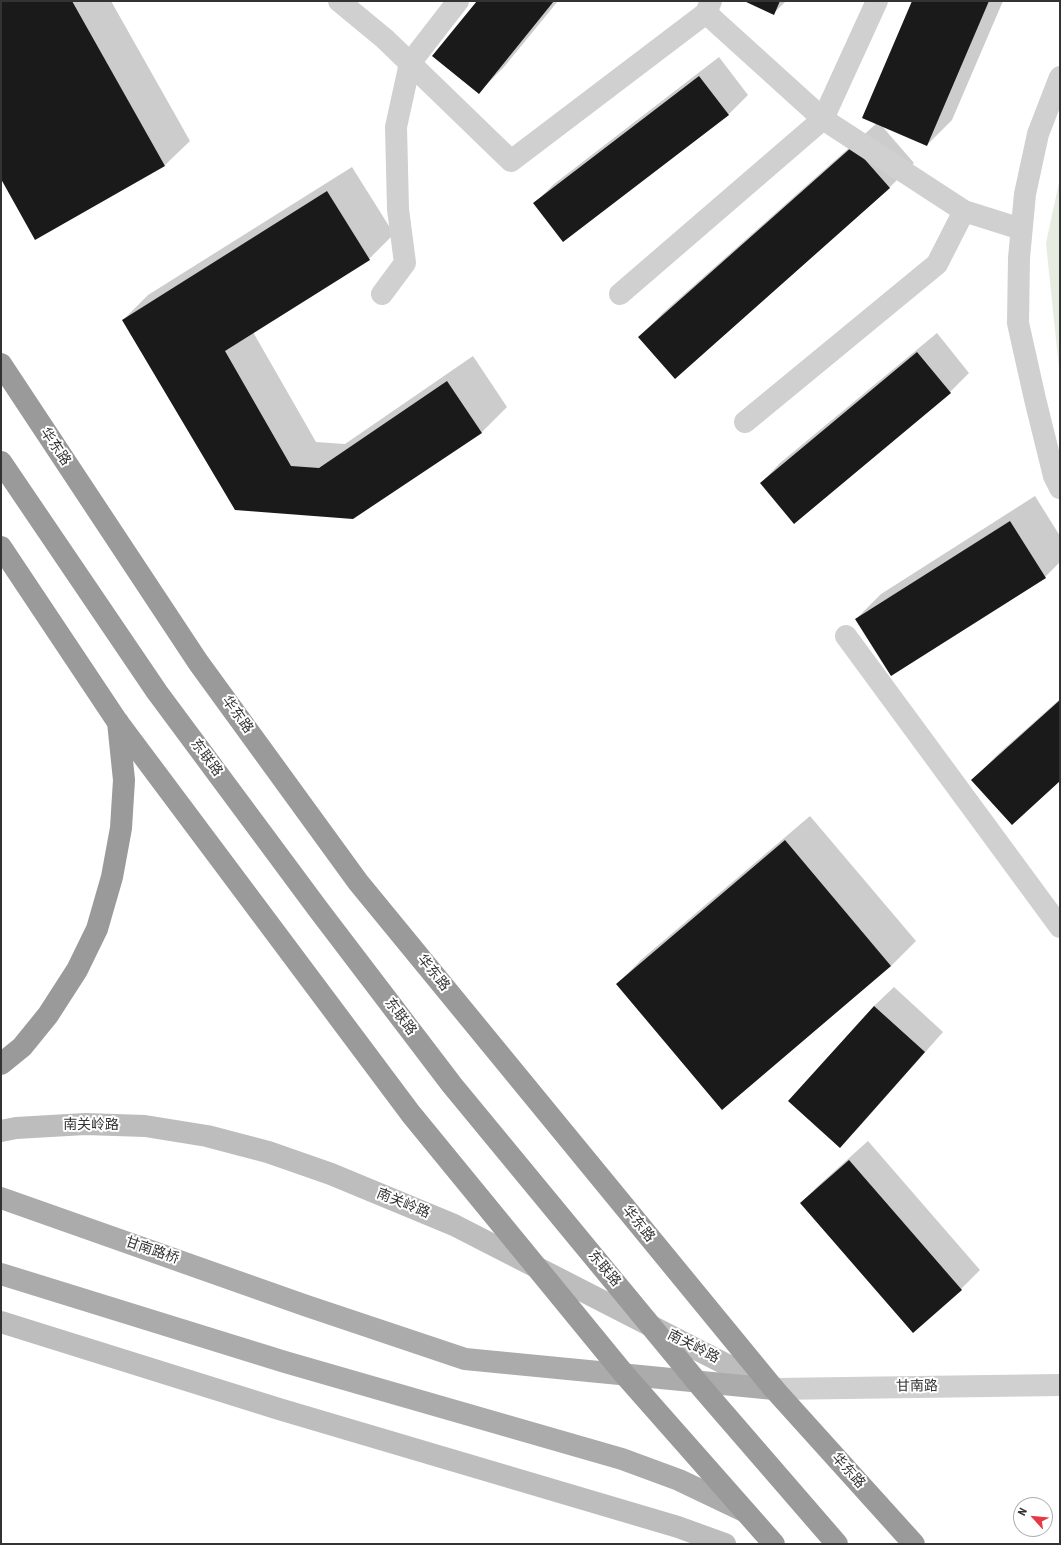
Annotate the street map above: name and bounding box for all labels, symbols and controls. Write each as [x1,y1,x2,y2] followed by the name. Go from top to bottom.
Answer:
[36,425,74,469] street label: 华东路
[218,693,256,737] street label: 华东路
[187,736,225,780] street label: 东联路
[413,951,453,995] street label: 华东路
[381,995,419,1039] street label: 东联路
[63,1117,119,1133] street label: 南关岭路
[374,1186,432,1222] street label: 南关岭路
[618,1202,658,1246] street label: 华东路
[123,1234,181,1268] street label: 甘南路桥
[584,1248,624,1290] street label: 东联路
[664,1327,722,1367] street label: 南关岭路
[896,1378,938,1396] street label: 甘南路
[828,1450,868,1492] street label: 华东路
[1013,1497,1053,1537] north arrow
[1015,1506,1030,1518] text: N

